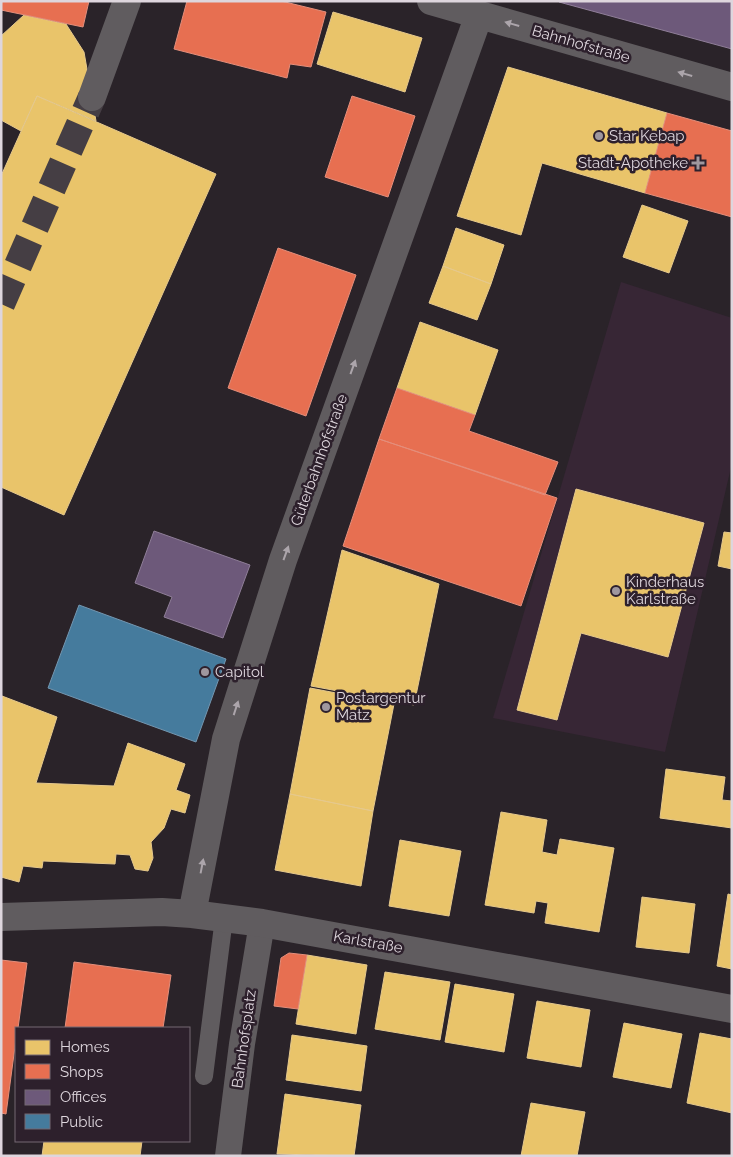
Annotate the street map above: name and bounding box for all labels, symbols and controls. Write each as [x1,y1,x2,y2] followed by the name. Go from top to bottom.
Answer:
[504,20,519,28] one-way arrow
[530,21,632,67] street label: Bahnhofstraße
[677,70,692,78] one-way arrow
[609,127,685,145] place label: Star Kebap
[593,130,605,142] marker: Star Kebap
[578,154,688,172] place label: Stadt-Apotheke
[692,157,704,169] marker: Stadt-Apotheke
[349,359,357,374] one-way arrow
[287,392,351,528] street label: Güterbahnhofstraße
[282,545,290,560] one-way arrow
[626,573,704,608] place label: Kinderhaus Karlstraße
[610,585,622,597] marker: Kinderhaus Karlstraße
[215,663,265,681] place label: Capitol
[199,666,211,678] marker: Capitol
[336,689,426,724] place label: Postargentur Matz
[232,700,240,715] one-way arrow
[320,701,332,713] marker: Postargentur Matz
[198,858,206,874] one-way arrow
[332,927,404,957] street label: Karlstraße
[228,989,260,1089] street label: Bahnhofsplatz
[15,1027,190,1142] legend
[60,1038,110,1056] text: Homes
[60,1063,103,1081] text: Shops
[60,1088,107,1106] text: Offices
[60,1113,103,1131] text: Public

